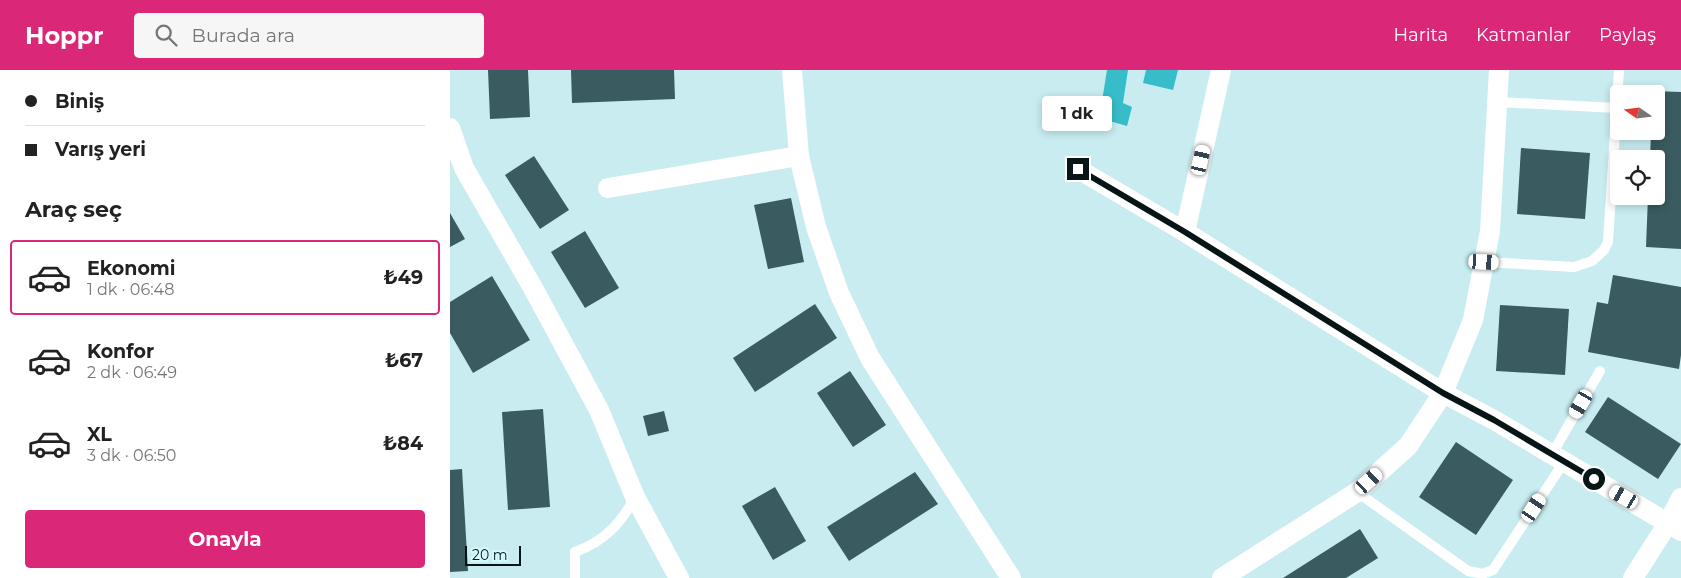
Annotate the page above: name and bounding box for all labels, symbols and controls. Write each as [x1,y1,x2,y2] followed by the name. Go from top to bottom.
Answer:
[134,13,484,58] search box
[25,21,104,50] text: Hoppr
[152,21,180,49] icon: search
[192,24,295,47] text: Burada ara
[1393,24,1448,46] text: Harita
[1476,24,1571,46] text: Katmanlar
[1599,24,1656,46] text: Paylaş
[1610,85,1665,140] north arrow
[1610,85,1665,205] map controls
[55,90,104,113] text: Biniş
[1043,97,1113,132] callout: 1 dk
[1061,104,1093,123] text: 1 dk
[55,138,146,161] text: Varış yeri
[1190,144,1211,176] car
[1610,150,1665,205] button: locate
[1067,158,1089,180] route end
[25,196,122,223] text: Araç seç
[1468,254,1499,270] car
[27,255,72,300] icon: car
[87,257,176,280] text: Ekonomi
[384,266,423,289] text: ₺49
[87,280,174,299] text: 1 dk · 06:48
[27,338,72,383] icon: car
[87,340,154,363] text: Konfor
[385,349,423,372] text: ₺67
[87,363,177,382] text: 2 dk · 06:49
[1567,387,1594,421] car
[27,421,72,466] icon: car
[87,423,112,446] text: XL
[383,432,423,455] text: ₺84
[87,446,176,465] text: 3 dk · 06:50
[1352,465,1385,497] car
[1583,468,1605,490] route start
[1607,483,1640,511] car
[1519,491,1548,525] car
[25,510,425,568] button: Onayla
[465,543,521,566] scale bar
[472,546,508,564] text: 20 m

